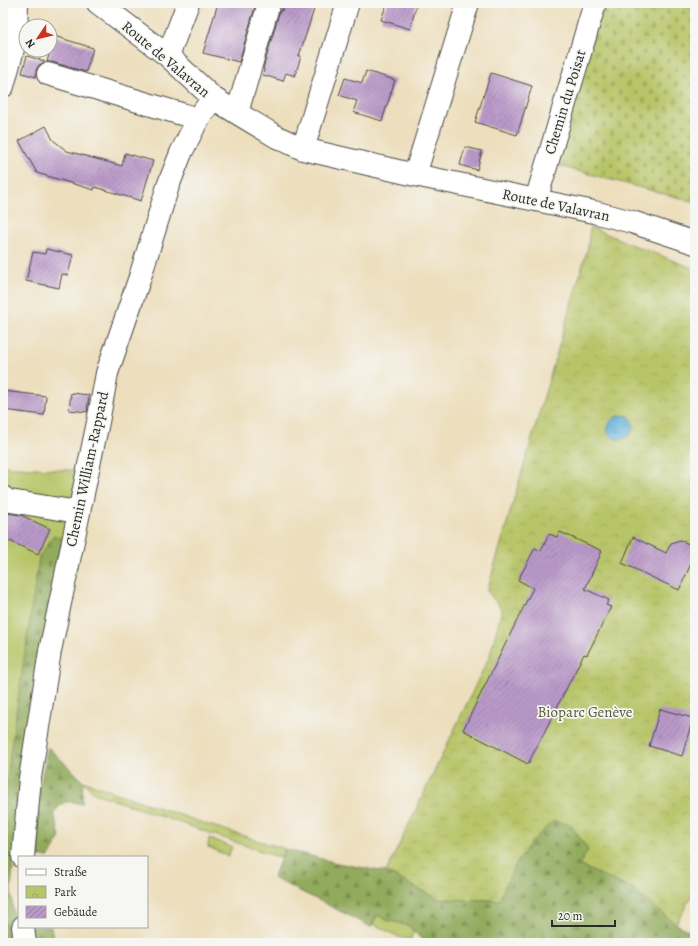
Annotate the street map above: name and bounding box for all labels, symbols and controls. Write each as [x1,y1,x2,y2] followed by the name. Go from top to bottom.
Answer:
[118,16,214,102] street label: Route de Valavran
[18,18,58,58] north arrow
[22,36,39,51] text: N
[540,47,590,157] street label: Chemin du Poisat
[500,184,612,226] street label: Route de Valavran
[61,389,113,548] street label: Chemin William-Rappard
[538,702,633,722] park label: Bioparc Genève
[18,856,148,928] legend
[54,864,87,880] text: Straße
[54,884,77,900] text: Park
[552,902,615,928] scale bar
[54,904,97,920] text: Gebäude
[558,908,582,924] text: 20 m

